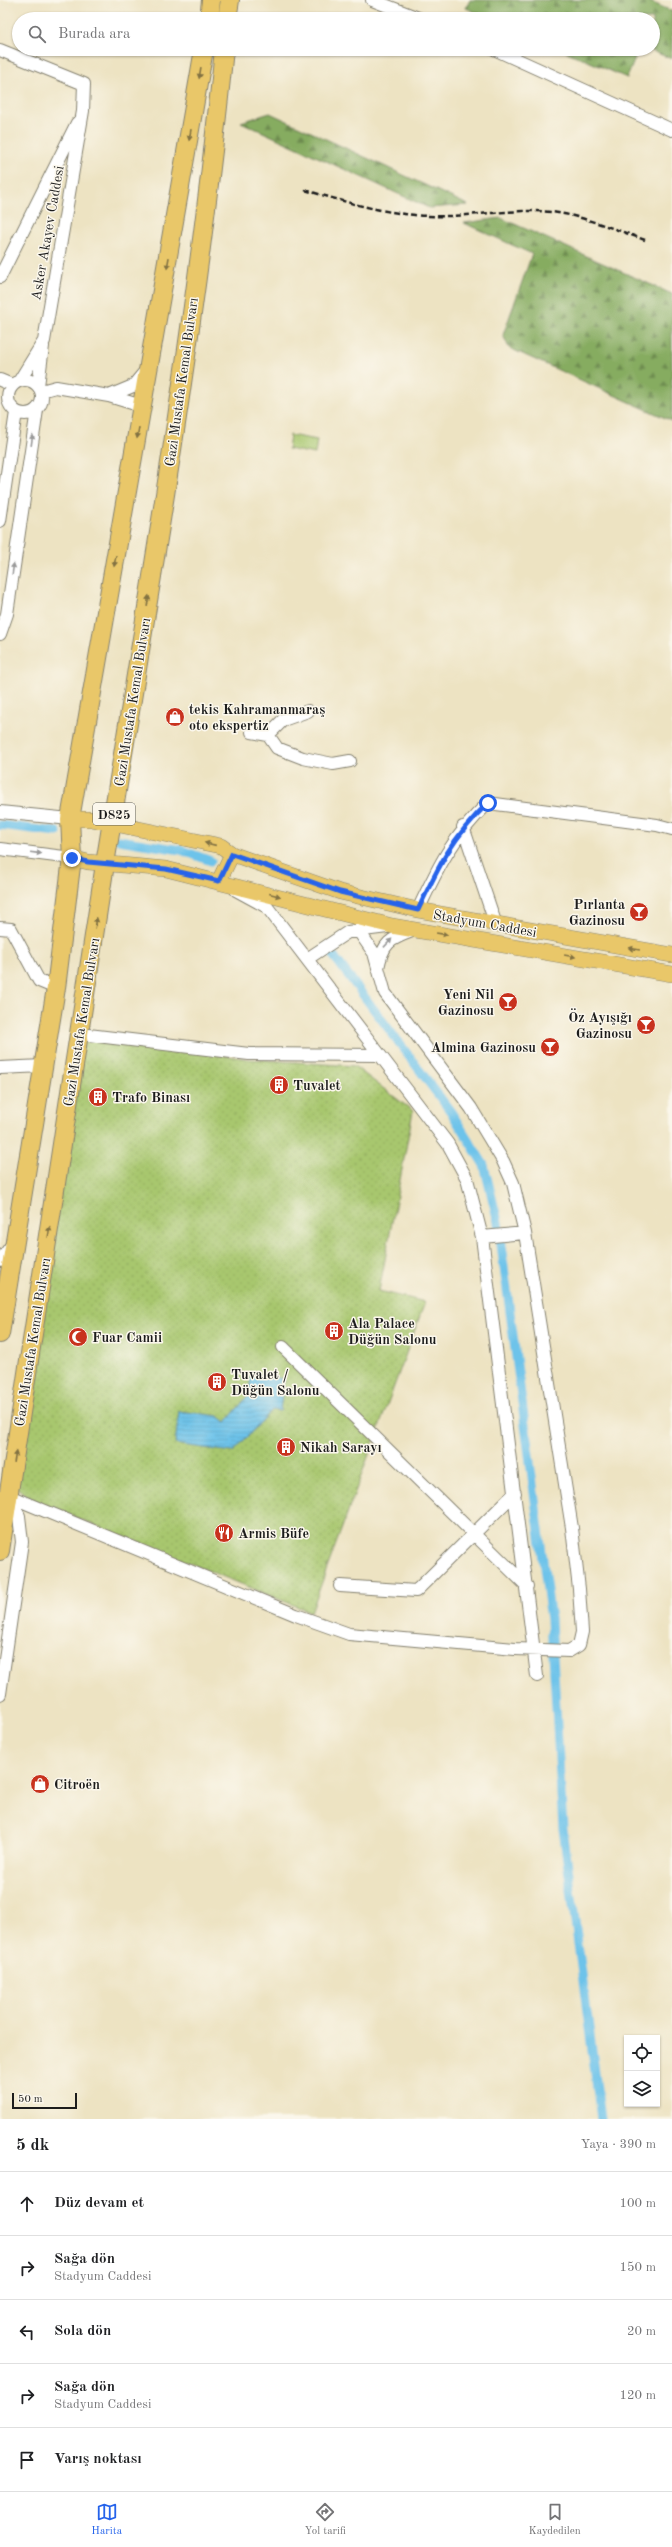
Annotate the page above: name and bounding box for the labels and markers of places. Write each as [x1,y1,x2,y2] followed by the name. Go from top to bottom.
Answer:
[189,703,325,733] place label: tekis Kahramanmaraş oto ekspertiz
[164,706,186,728] shop icon: tekis Kahramanmaraş oto ekspertiz
[569,898,625,928] place label: Pırlanta Gazinosu
[628,901,650,923] bar icon: Pırlanta Gazinosu
[438,988,494,1018] place label: Yeni Nil Gazinosu
[497,991,519,1013] bar icon: Yeni Nil Gazinosu
[568,1008,632,1041] place label: Öz Ayışığı Gazinosu
[635,1014,657,1036] bar icon: Öz Ayışığı Gazinosu
[539,1036,561,1058] bar icon: Almina Gazinosu
[431,1041,536,1055] place label: Almina Gazinosu
[268,1074,290,1096] building icon: Tuvalet
[293,1079,341,1093] place label: Tuvalet
[87,1086,109,1108] building icon: Trafo Binası
[112,1091,190,1105] place label: Trafo Binası
[348,1317,437,1347] place label: Ala Palace Düğün Salonu
[323,1320,345,1342] building icon: Ala Palace Düğün Salonu
[67,1326,89,1348] mosque icon: Fuar Camii
[92,1331,162,1345] place label: Fuar Camii
[231,1368,320,1398] place label: Tuvalet / Düğün Salonu
[206,1371,228,1393] building icon: Tuvalet / Düğün Salonu
[275,1436,297,1458] building icon: Nikah Sarayı
[300,1441,382,1455] place label: Nikah Sarayı
[213,1522,235,1544] restaurant icon: Armis Büfe
[238,1527,309,1541] place label: Armis Büfe
[29,1773,51,1795] shop icon: Citroën
[54,1778,100,1792] place label: Citroën

